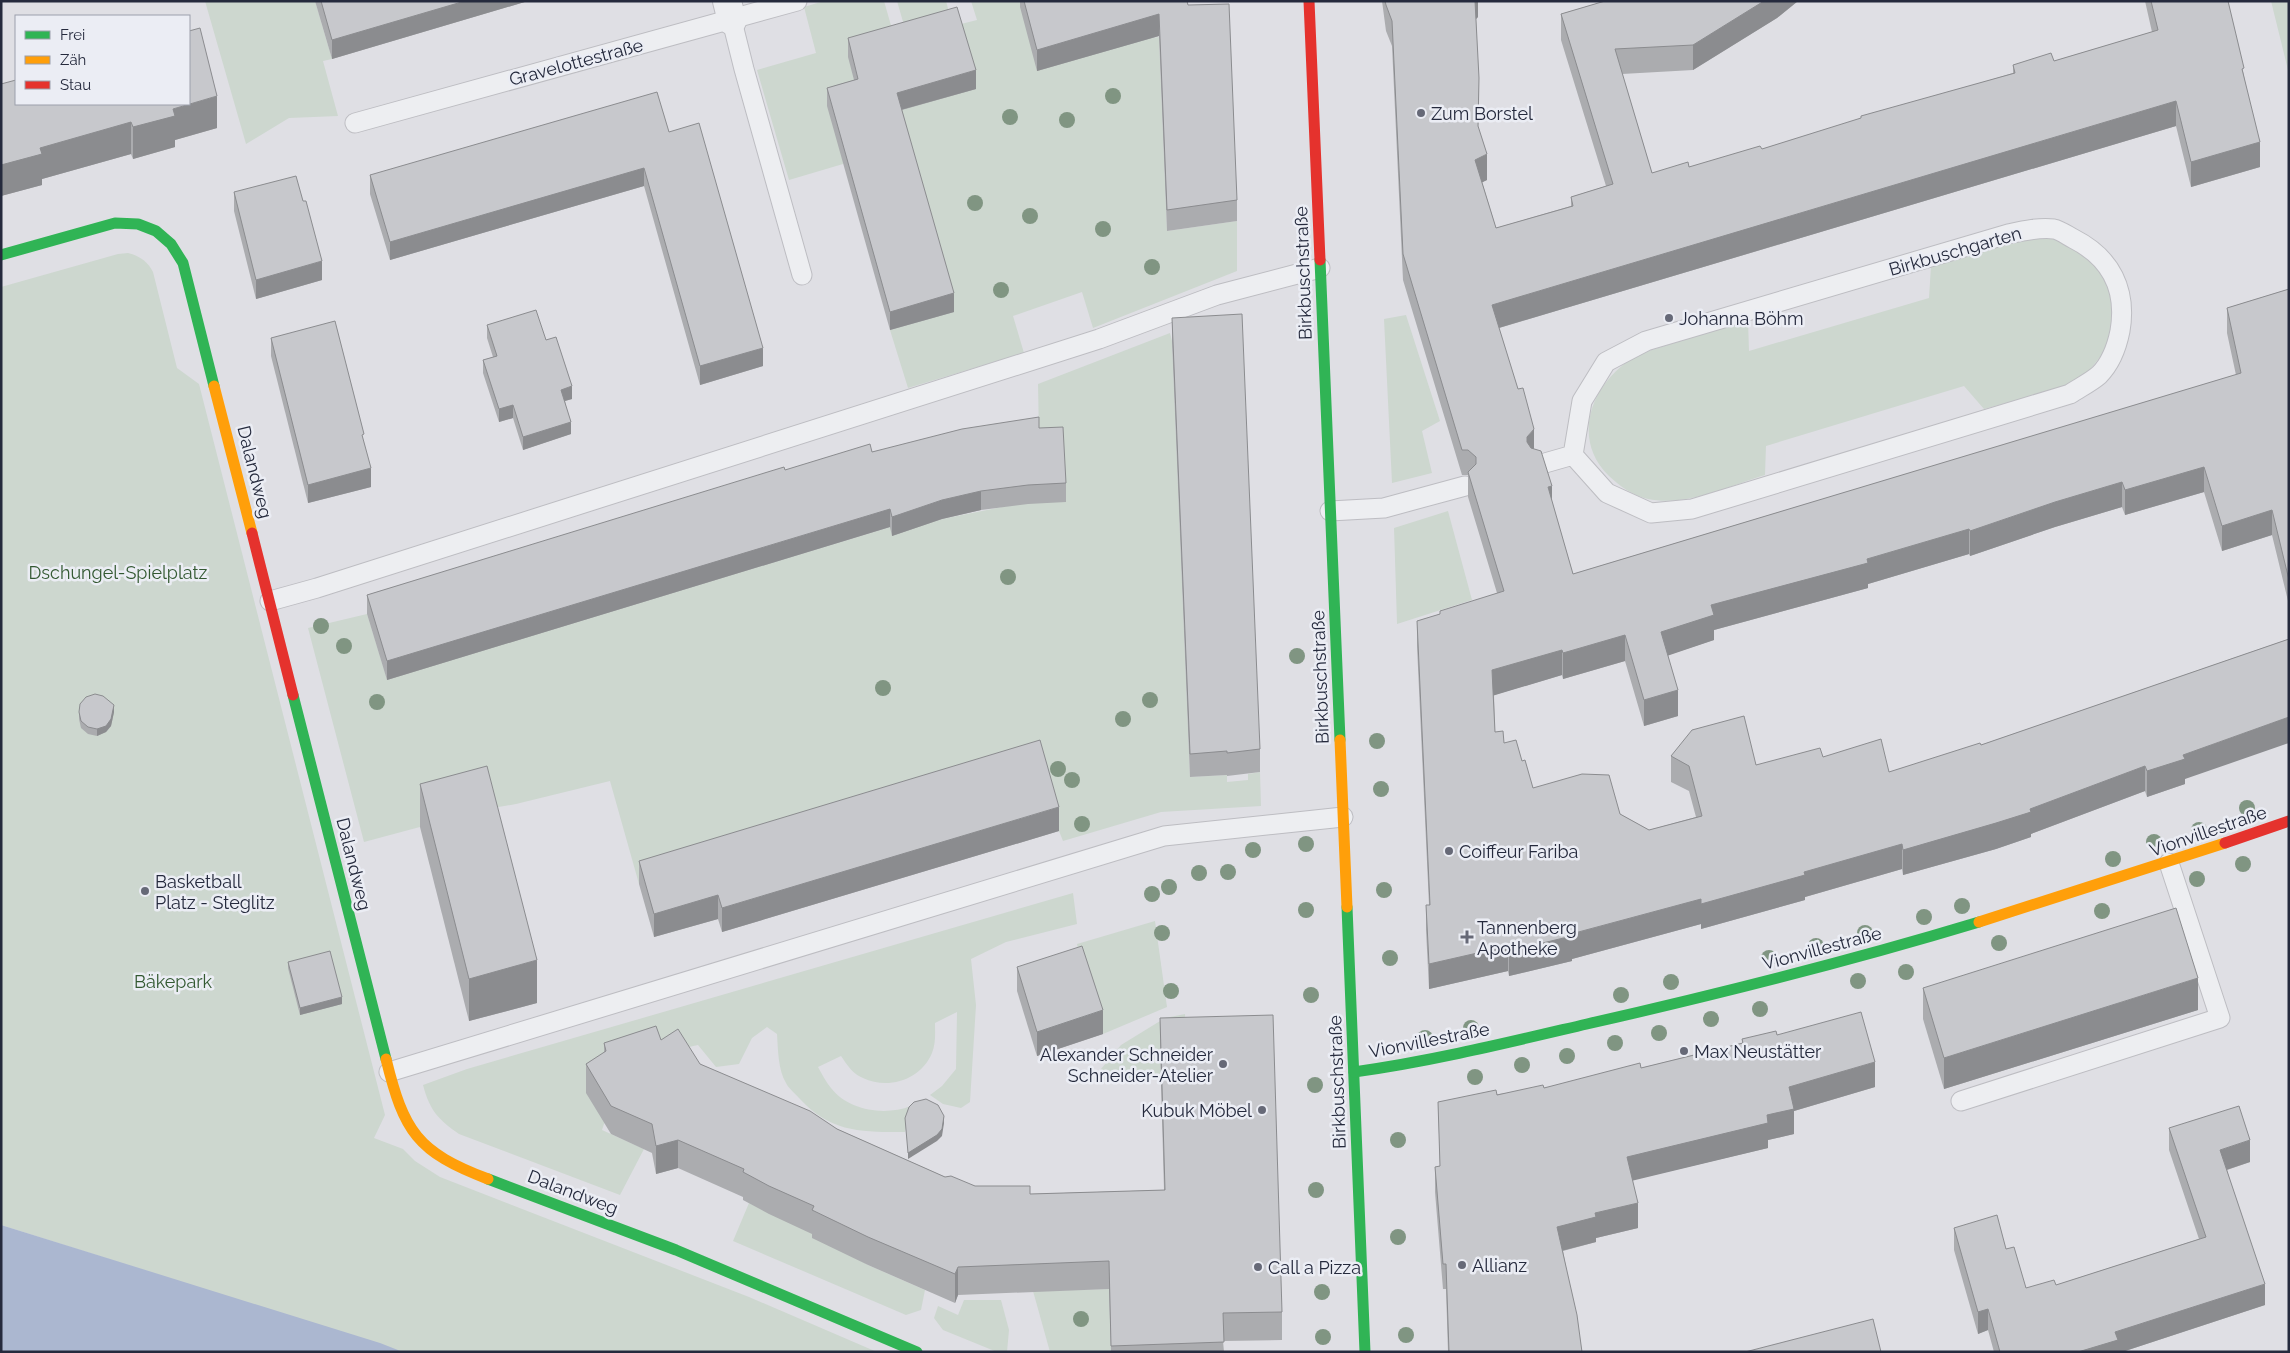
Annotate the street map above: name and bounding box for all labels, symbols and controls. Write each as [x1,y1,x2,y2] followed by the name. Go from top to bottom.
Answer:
[15,15,190,105] legend
[60,26,85,44] text: Frei
[507,34,646,90] street label: Gravelottestraße
[60,51,86,69] text: Zäh
[60,76,91,94] text: Stau
[1431,103,1533,124] place label: Zum Borstel
[1415,107,1427,119] marker: Zum Borstel
[1290,205,1316,340] street label: Birkbuschstraße
[1886,222,2024,280] street label: Birkbuschgarten
[1679,308,1804,329] place label: Johanna Böhm
[1663,312,1675,324] marker: Johanna Böhm
[233,423,277,521] street label: Dalandweg
[29,562,208,583] park label: Dschungel-Spielplatz
[1307,609,1333,744] street label: Birkbuschstraße
[2147,801,2270,861] street label: Vionvillestraße
[332,815,376,913] street label: Dalandweg
[1459,841,1578,862] place label: Coiffeur Fariba
[1443,845,1455,857] marker: Coiffeur Fariba
[155,871,275,913] place label: Basketball Platz - Steglitz
[139,885,151,897] marker: Basketball Platz - Steglitz
[1477,917,1577,959] place label: Tannenberg Apotheke
[1760,922,1884,974] street label: Vionvillestraße
[1461,931,1473,943] marker: Tannenberg Apotheke
[134,971,213,992] park label: Bäkepark
[1324,1014,1350,1149] street label: Birkbuschstraße
[1367,1018,1491,1062] street label: Vionvillestraße
[1694,1041,1822,1062] place label: Max Neustätter
[1040,1044,1214,1086] place label: Alexander Schneider Schneider-Atelier
[1678,1045,1690,1057] marker: Max Neustätter
[1217,1058,1229,1070] marker: Alexander Schneider Schneider-Atelier
[1141,1100,1252,1121] place label: Kubuk Möbel
[1256,1104,1268,1116] marker: Kubuk Möbel
[525,1165,621,1219] street label: Dalandweg
[1472,1255,1527,1276] place label: Allianz
[1268,1257,1361,1278] place label: Call a Pizza
[1456,1259,1468,1271] marker: Allianz
[1252,1261,1264,1273] marker: Call a Pizza

